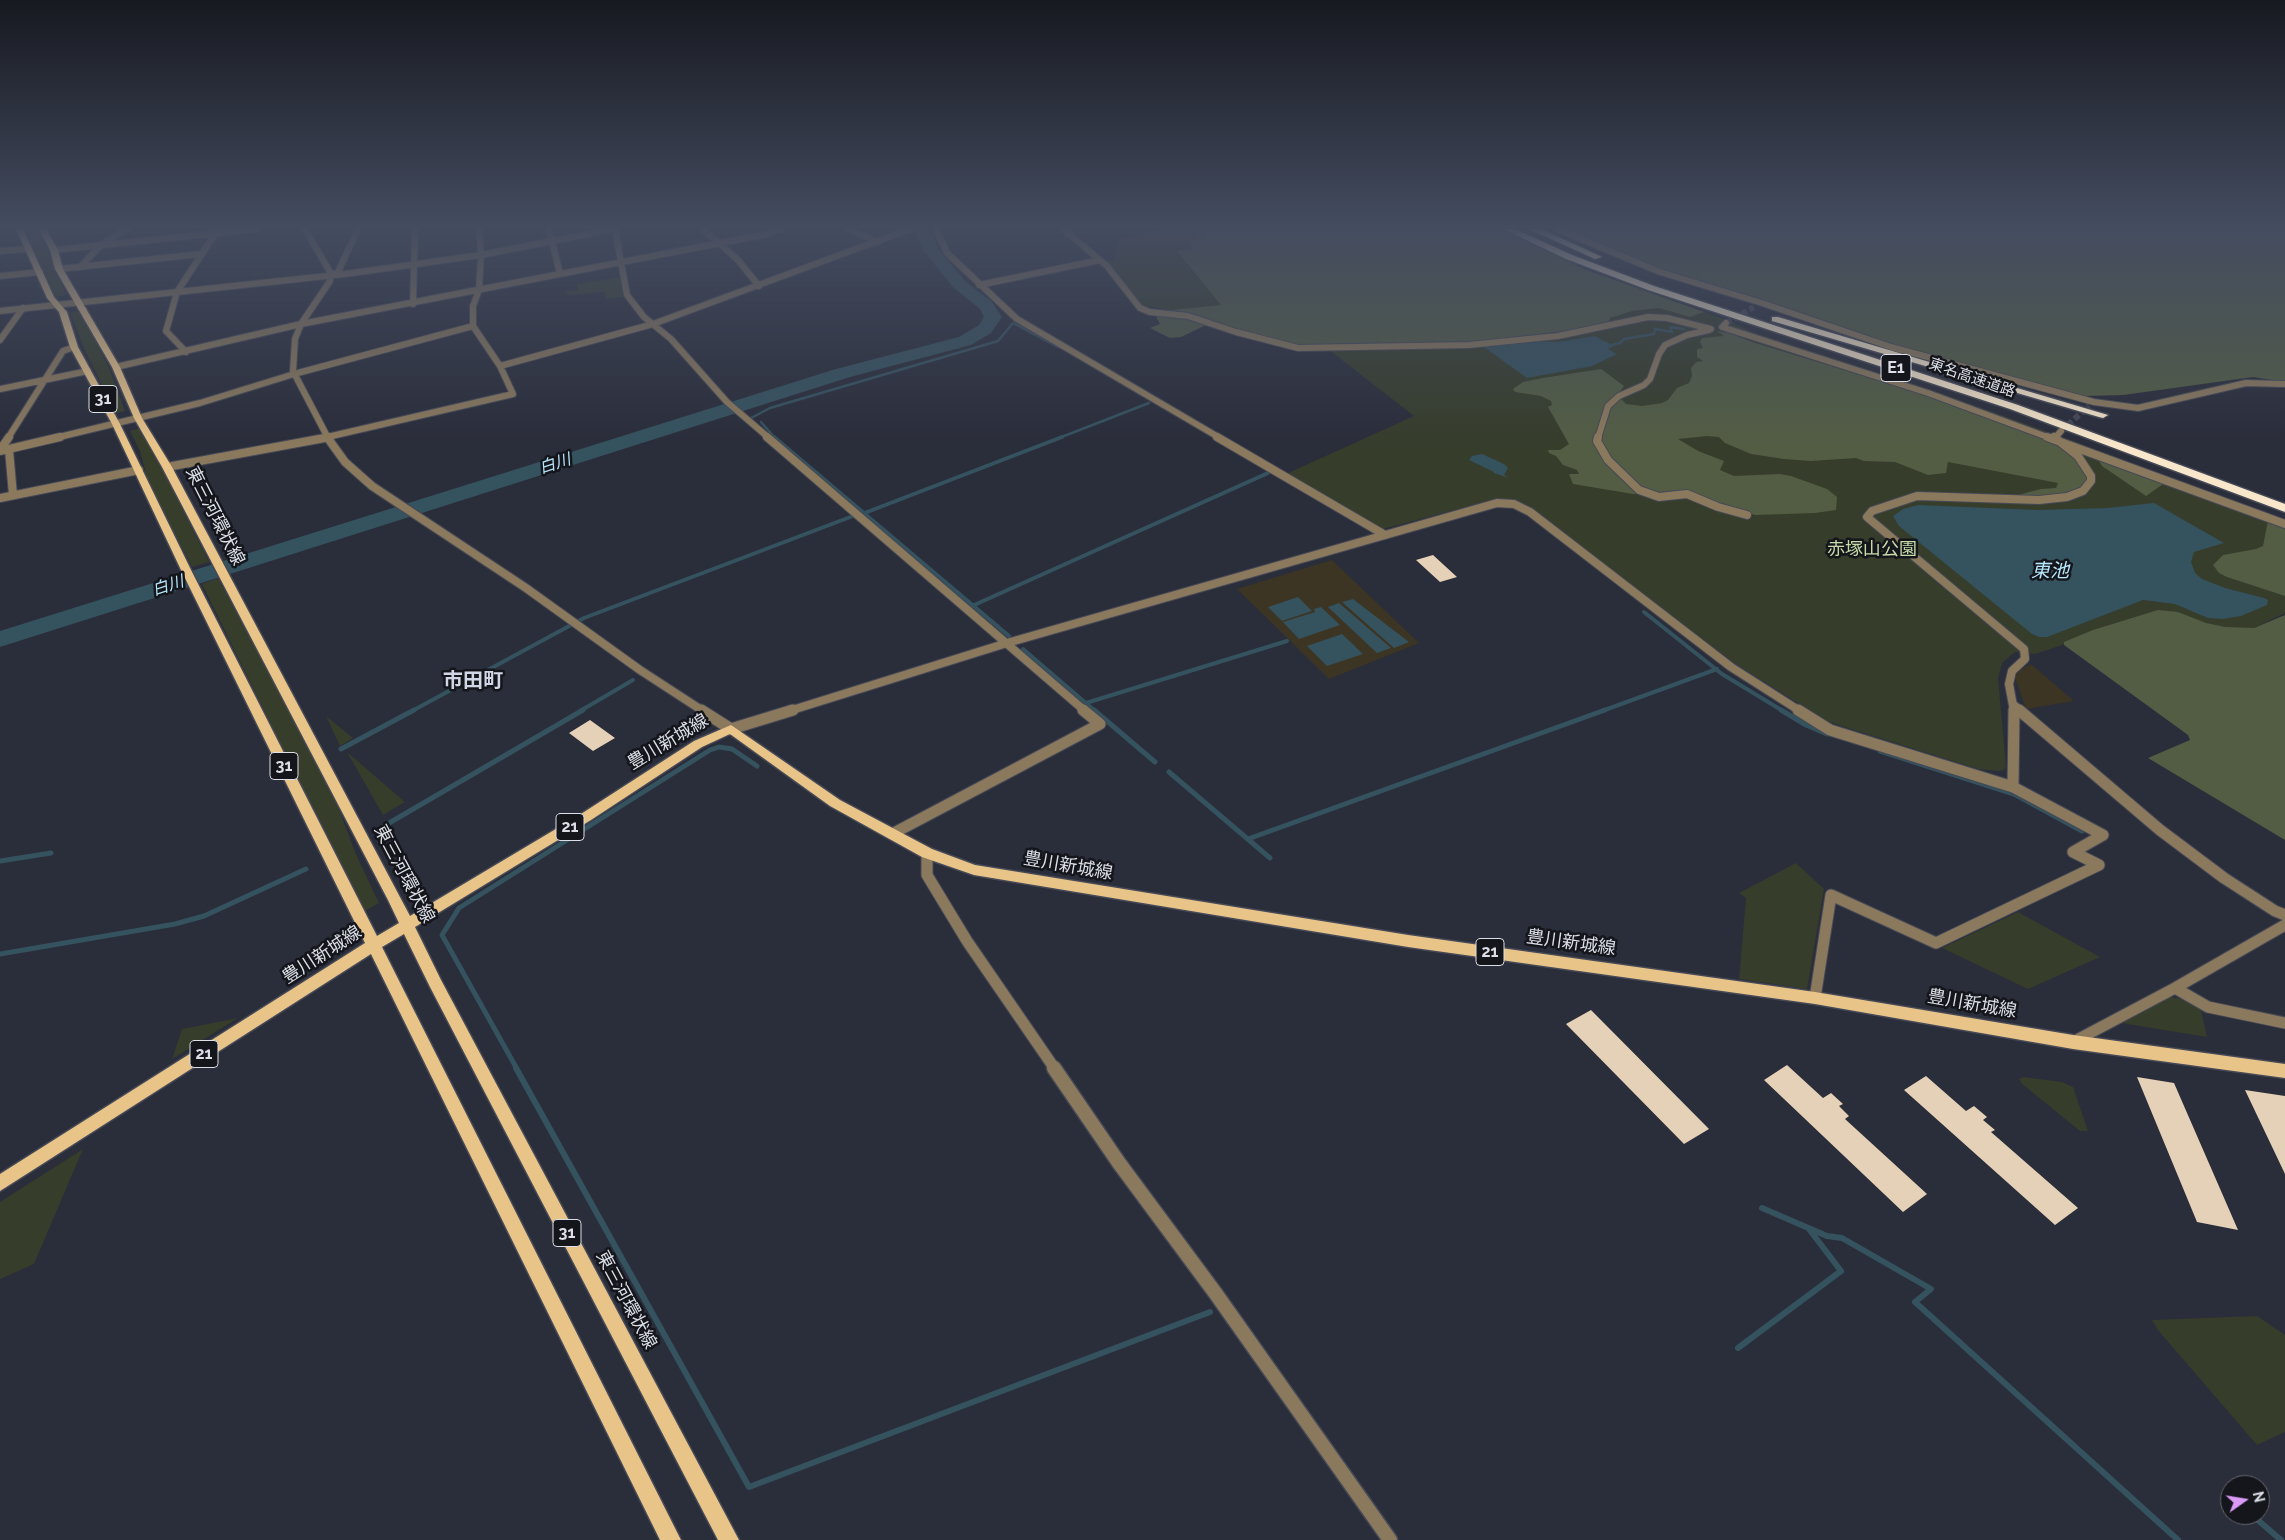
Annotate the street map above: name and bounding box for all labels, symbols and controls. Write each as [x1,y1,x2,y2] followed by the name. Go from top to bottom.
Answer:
[1881,354,1911,382] road number: E1
[1927,355,2017,401] street label: 東名高速道路
[89,386,117,412] road number: 31
[537,450,573,478] water label: 白川
[181,463,249,569] street label: 東三河環状線
[1827,539,1917,561] park label: 赤塚山公園
[2031,560,2069,582] water label: 東池
[150,572,186,600] water label: 白川
[443,669,503,693] district label: 市田町
[624,710,712,774] street label: 豊川新城線
[270,752,298,779] road number: 31
[556,814,584,840] road number: 21
[369,821,439,927] street label: 東三河環状線
[1022,848,1114,884] street label: 豊川新城線
[278,921,366,989] street label: 豊川新城線
[1525,926,1617,960] street label: 豊川新城線
[1476,939,1504,966] road number: 21
[1926,986,2018,1022] street label: 豊川新城線
[190,1040,218,1068] road number: 21
[553,1220,581,1246] road number: 31
[591,1247,661,1353] street label: 東三河環状線
[2220,1475,2270,1525] north arrow
[2250,1490,2268,1504] text: N

